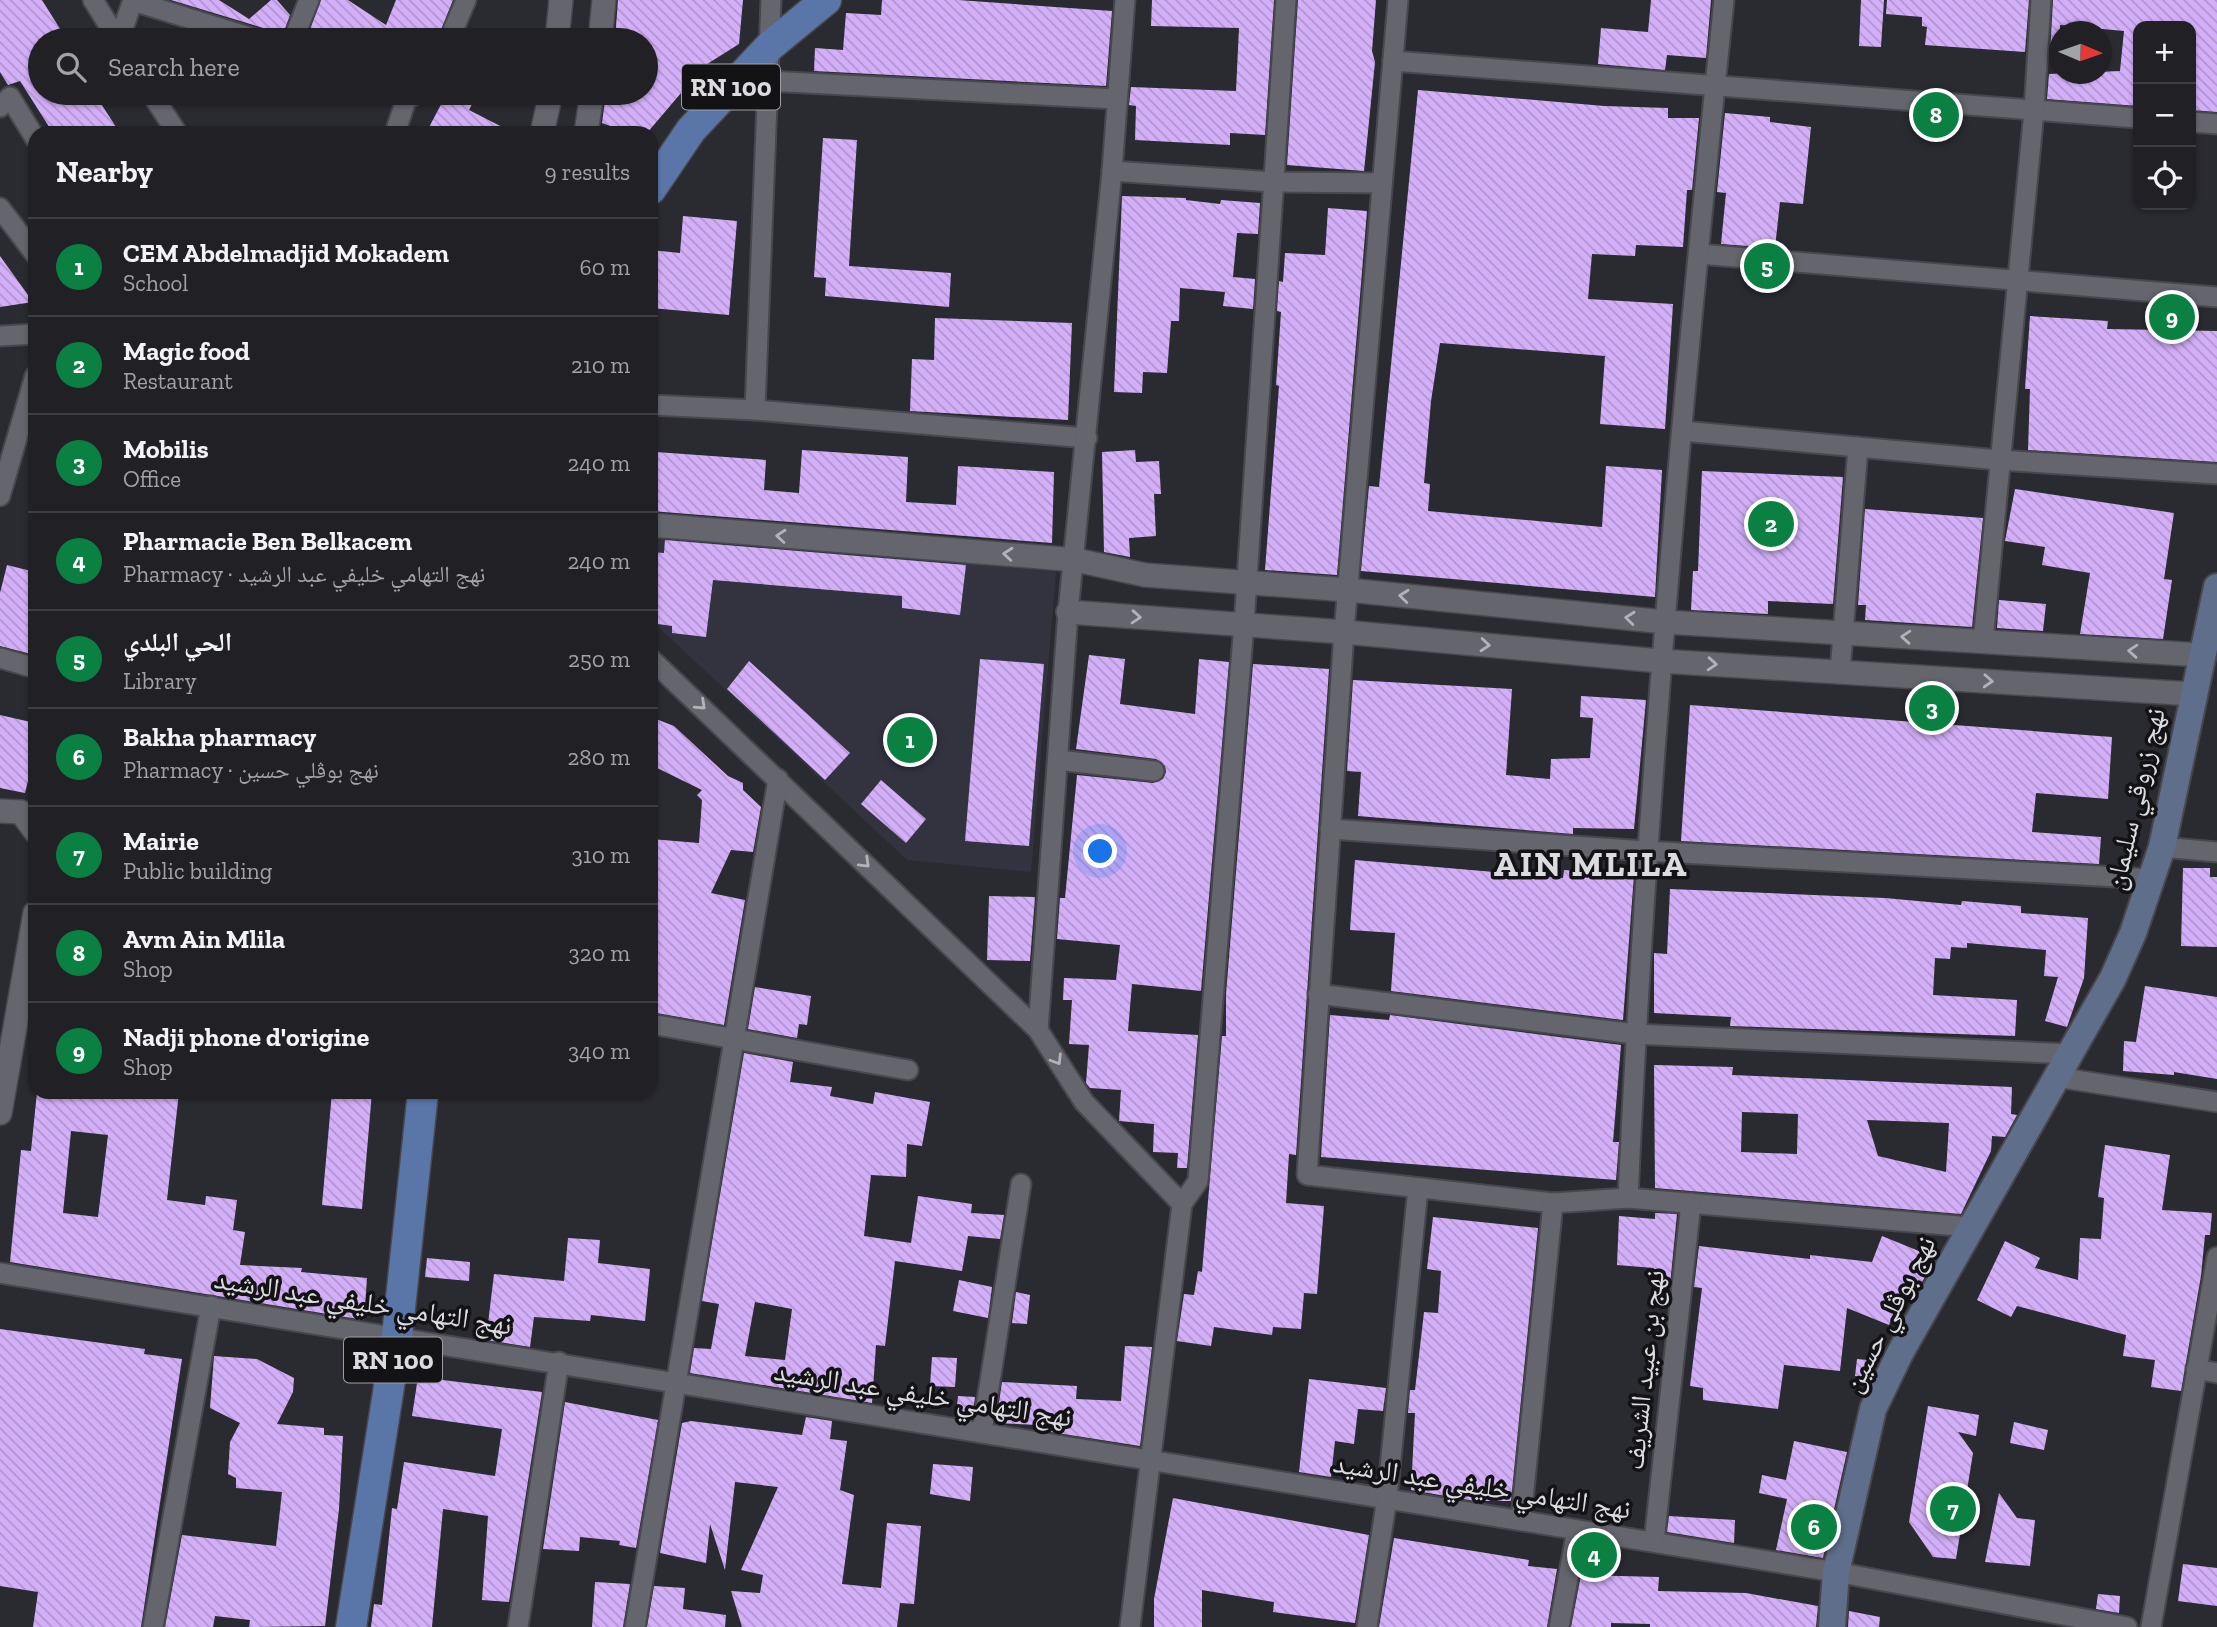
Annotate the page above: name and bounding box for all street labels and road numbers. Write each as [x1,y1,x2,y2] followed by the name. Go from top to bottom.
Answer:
[682,64,780,110] road number: RN 100
[2098,705,2178,895] street label: نهج زروقي سليمان
[1835,1230,1948,1401] street label: نهج بوڨلي حسين
[211,1262,514,1348] street label: نهج التهامي خليفي عبد الرشيد
[1617,1268,1672,1472] street label: نهج بن عبيد الشريف
[344,1338,442,1382] road number: RN 100
[771,1354,1074,1440] street label: نهج التهامي خليفي عبد الرشيد
[1330,1446,1633,1532] street label: نهج التهامي خليفي عبد الرشيد

